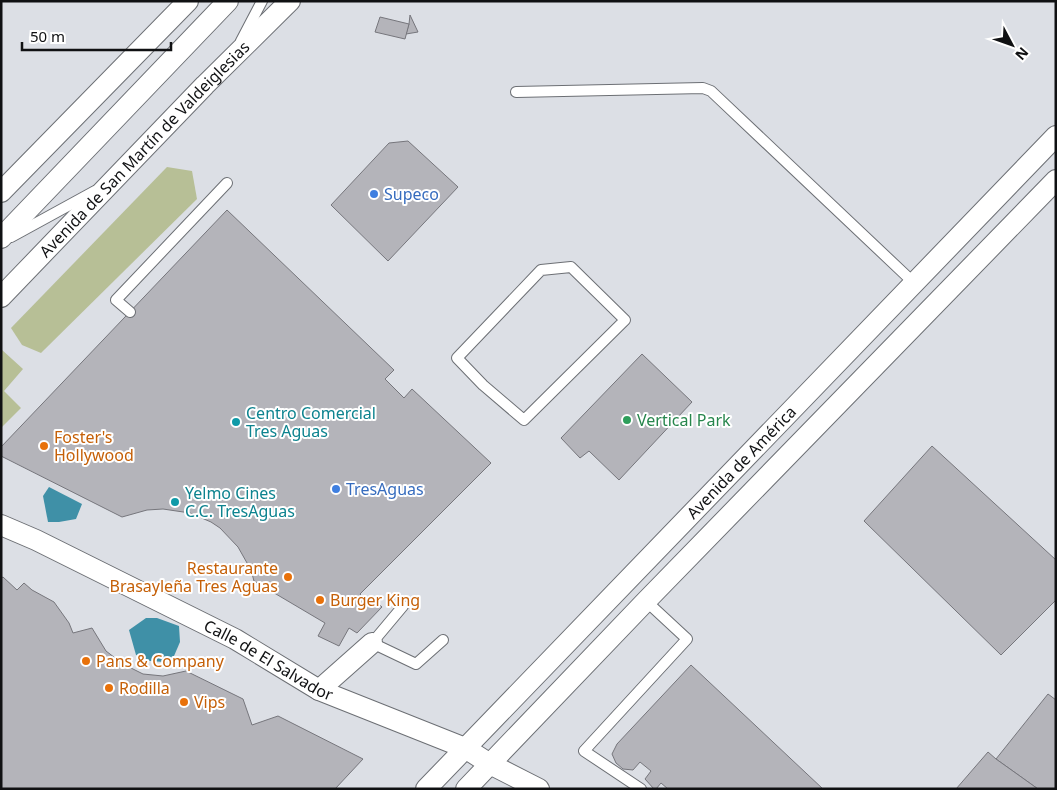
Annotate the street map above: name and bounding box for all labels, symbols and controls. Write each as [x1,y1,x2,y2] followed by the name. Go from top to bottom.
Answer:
[22,20,171,52] scale bar
[987,20,1037,70] north arrow
[30,26,65,46] text: 50 m
[34,36,254,262] street label: Avenida de San Martín de Valdeiglesias
[1011,43,1033,64] text: N
[384,183,439,205] place label: Supeco
[368,188,380,200] marker: Supeco
[682,401,801,524] street label: Avenida de América
[246,402,376,442] place label: Centro Comercial Tres Aguas
[637,409,731,431] place label: Vertical Park
[621,414,633,426] marker: Vertical Park
[230,416,242,428] marker: Centro Comercial Tres Aguas
[54,426,134,466] place label: Foster's Hollywood
[38,440,50,452] marker: Foster's Hollywood
[346,478,424,500] place label: TresAguas
[185,482,295,522] place label: Yelmo Cines C.C. TresAguas
[330,483,342,495] marker: TresAguas
[169,496,181,508] marker: Yelmo Cines C.C. TresAguas
[110,557,278,597] place label: Restaurante Brasayleña Tres Aguas
[282,571,294,583] marker: Restaurante Brasayleña Tres Aguas
[330,589,420,611] place label: Burger King
[314,594,326,606] marker: Burger King
[200,614,337,706] street label: Calle de El Salvador
[96,650,225,672] place label: Pans & Company
[80,655,92,667] marker: Pans & Company
[119,677,170,699] place label: Rodilla
[103,682,115,694] marker: Rodilla
[194,691,225,713] place label: Vips
[178,696,190,708] marker: Vips

